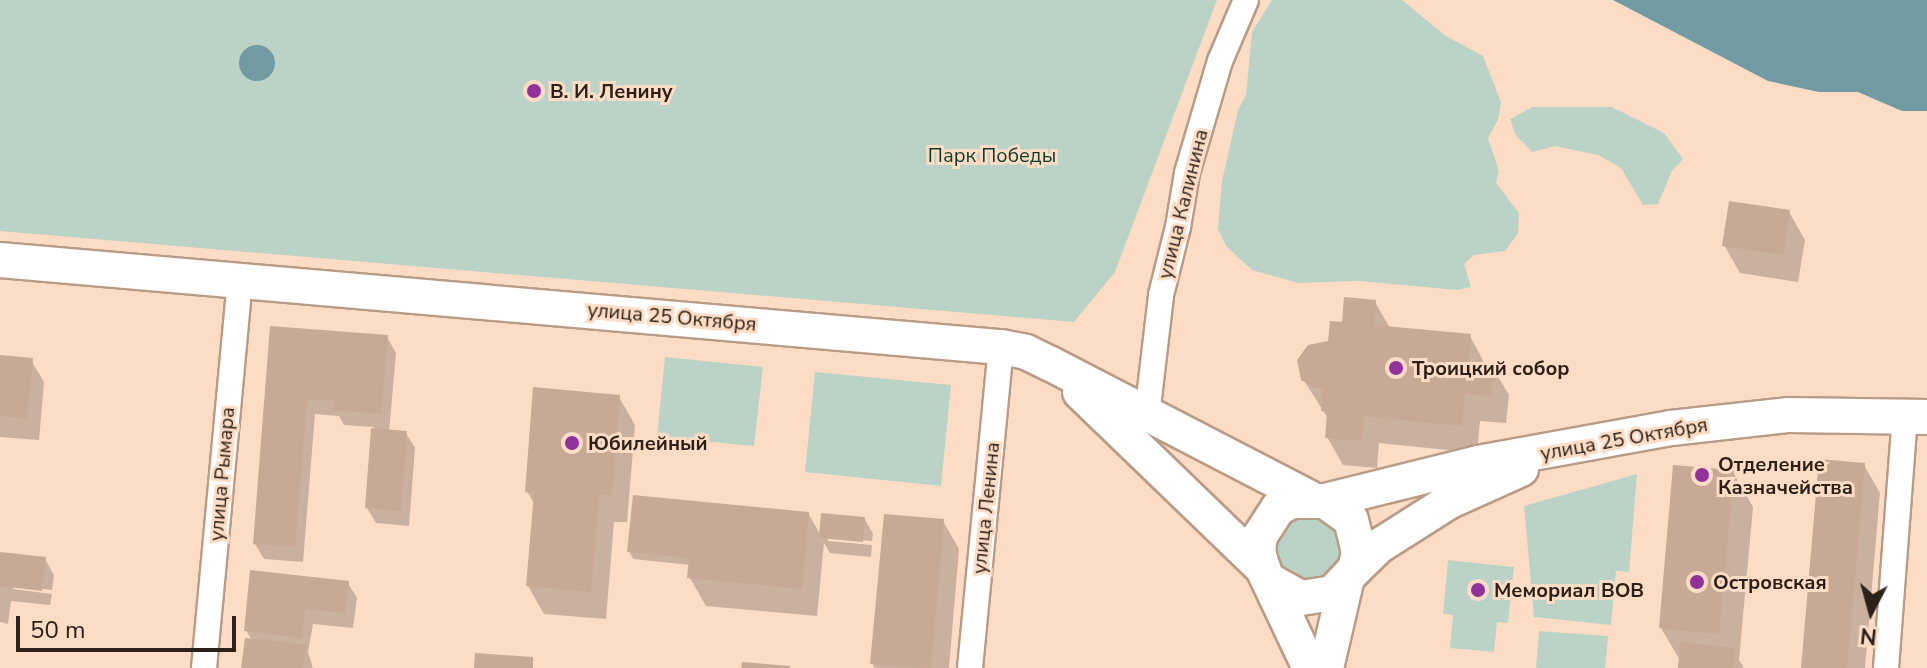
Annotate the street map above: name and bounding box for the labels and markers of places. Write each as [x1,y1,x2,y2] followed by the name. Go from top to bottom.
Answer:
[550,79,673,103] place label: В. И. Ленину
[525,82,543,100] marker: В. И. Ленину
[1412,356,1570,380] place label: Троицкий собор
[1387,359,1405,377] marker: Троицкий собор
[588,431,708,455] place label: Юбилейный
[563,434,581,452] marker: Юбилейный
[1718,452,1853,499] place label: Отделение Казначейства
[1693,466,1711,484] marker: Отделение Казначейства
[1713,570,1827,594] place label: Островская
[1688,573,1706,591] marker: Островская
[1494,578,1644,602] place label: Мемориал ВОВ
[1469,581,1487,599] marker: Мемориал ВОВ

